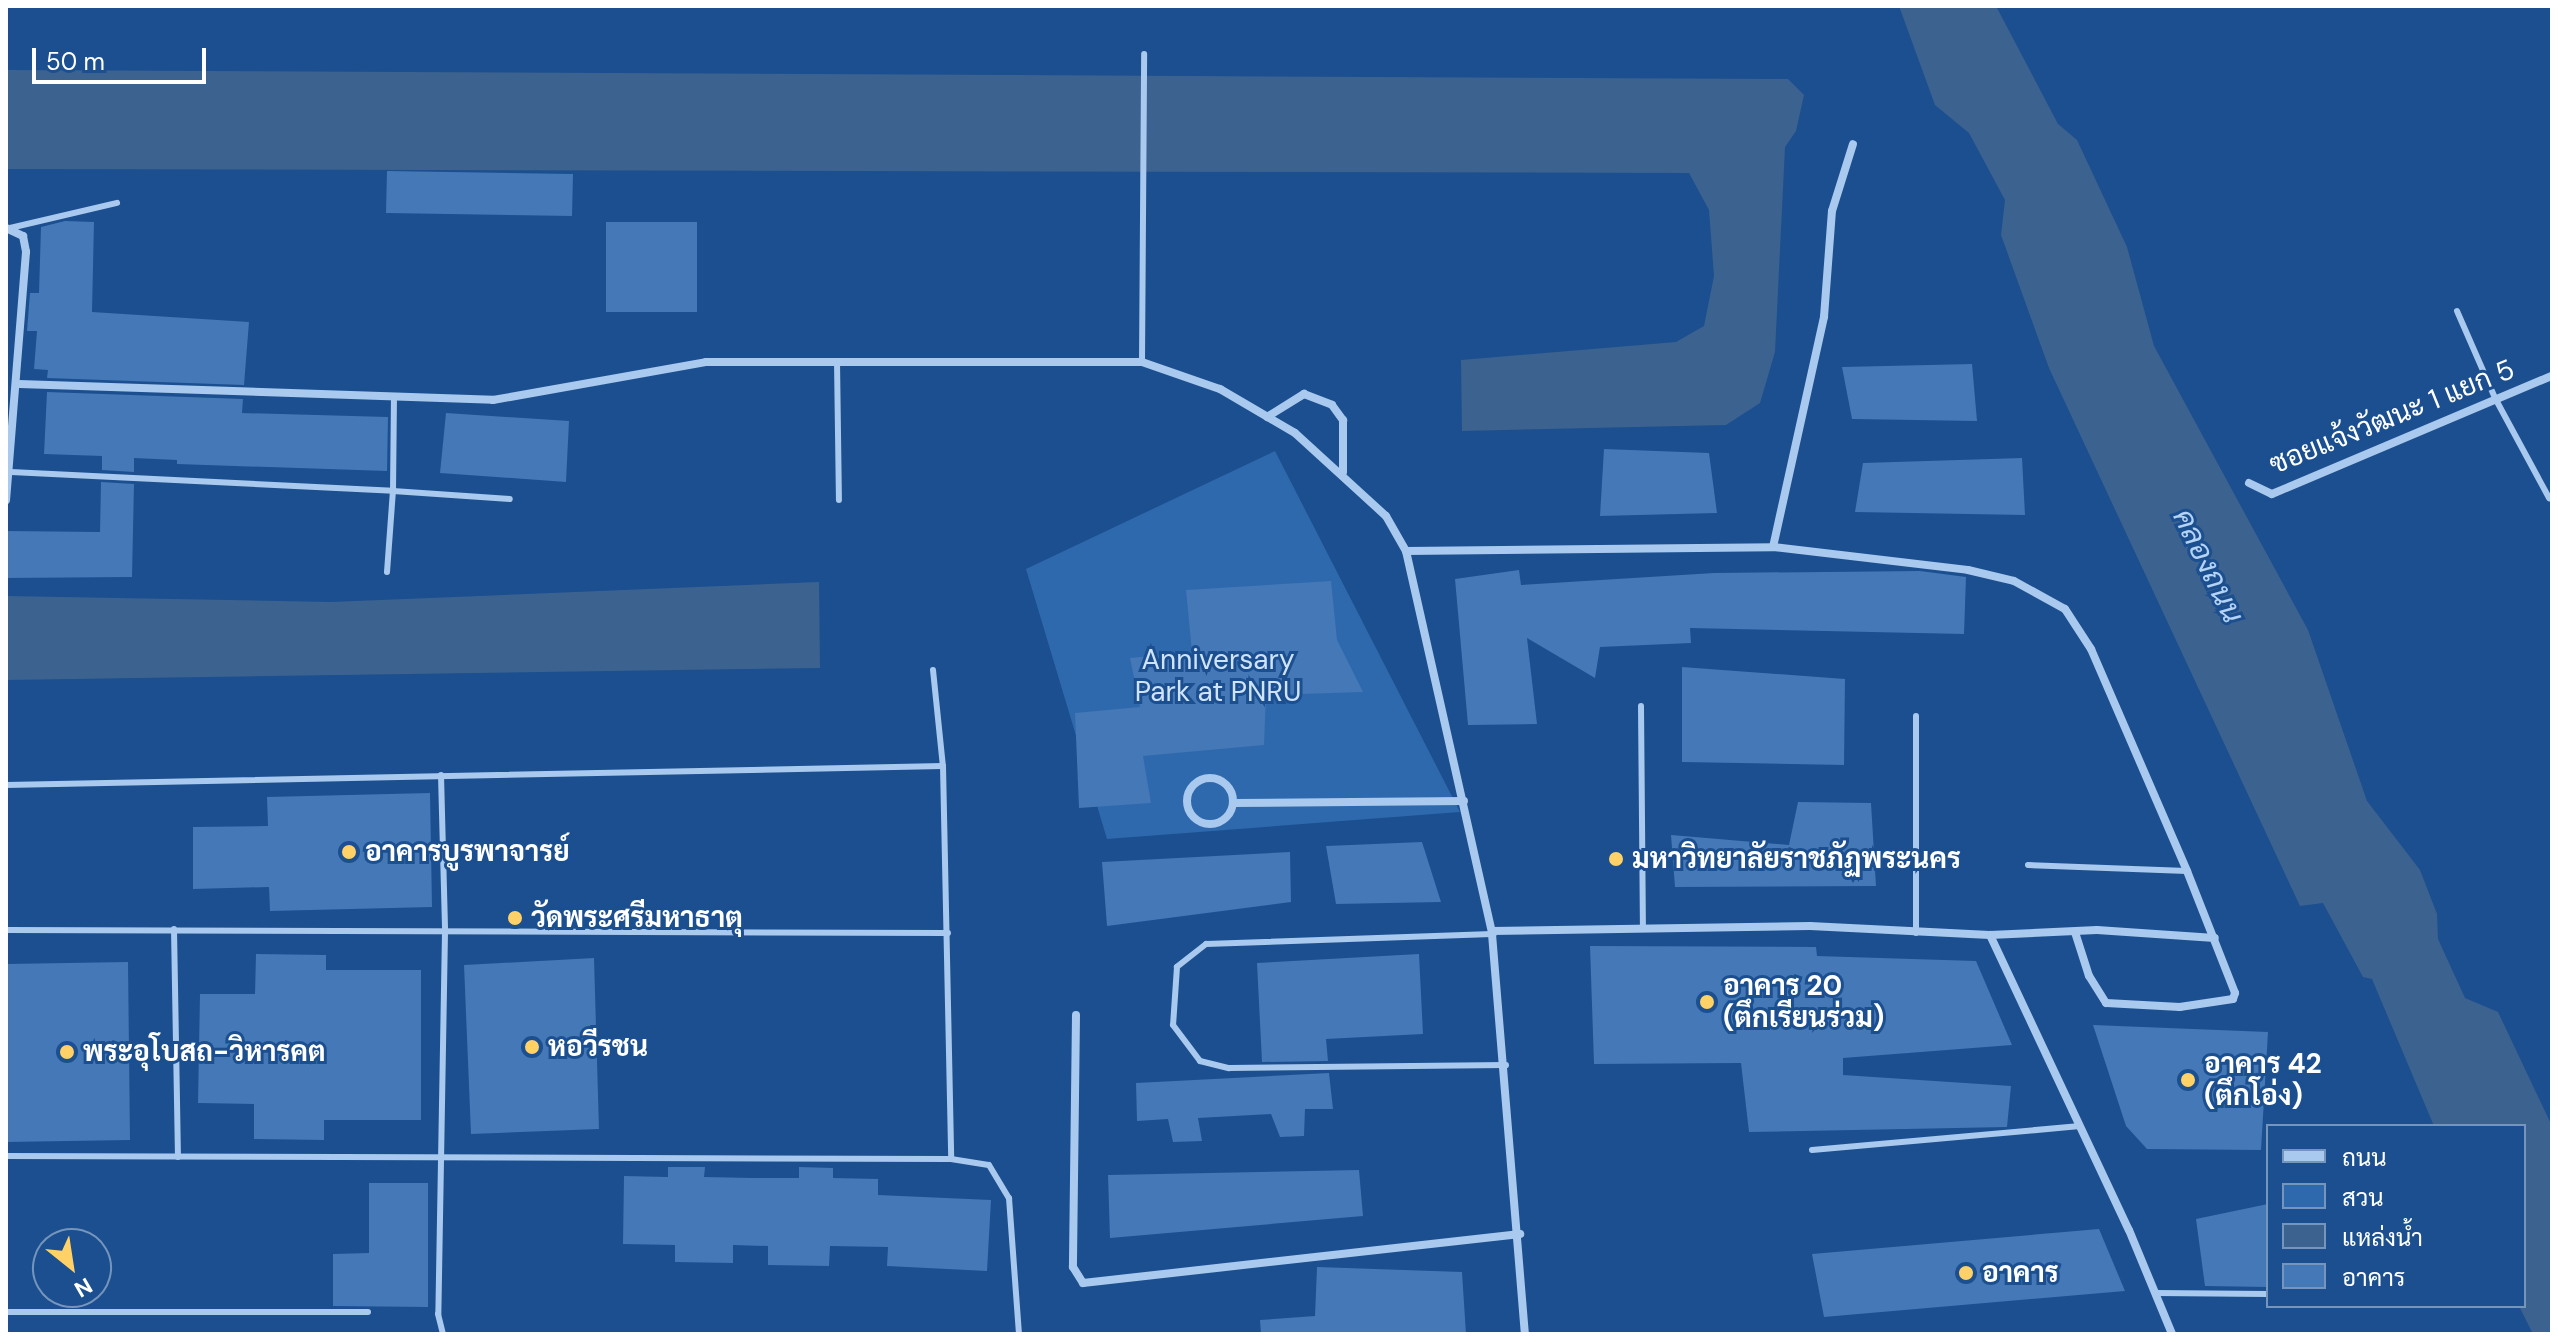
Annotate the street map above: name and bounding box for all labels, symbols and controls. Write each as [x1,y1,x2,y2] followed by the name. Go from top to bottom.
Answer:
[36,32,210,82] scale bar
[46,46,105,77] text: 50 m
[2265,353,2519,481] street label: ซอยแจ้งวัฒนะ 1 แยก 5
[2165,503,2251,629] water label: คลองถนน
[1135,643,1301,709] park label: Anniversary Park at PNRU
[365,835,570,869] place label: อาคารบูรพาจารย์
[1632,842,1961,876] place label: มหาวิทยาลัยราชภัฏพระนคร
[340,843,358,861] marker: อาคารบูรพาจารย์
[1607,850,1625,868] marker: มหาวิทยาลัยราชภัฏพระนคร
[531,901,743,935] place label: วัดพระศรีมหาธาตุ
[506,909,524,927] marker: วัดพระศรีมหาธาตุ
[1723,969,1884,1035] place label: อาคาร 20 (ตึกเรียนร่วม)
[1698,993,1716,1011] marker: อาคาร 20 (ตึกเรียนร่วม)
[548,1030,648,1064] place label: หอวีรชน
[83,1035,325,1069] place label: พระอุโบสถ-วิหารคต
[523,1038,541,1056] marker: หอวีรชน
[58,1043,76,1061] marker: พระอุโบสถ-วิหารคต
[2204,1047,2322,1113] place label: อาคาร 42 (ตึกโอ่ง)
[2179,1071,2197,1089] marker: อาคาร 42 (ตึกโอ่ง)
[2266,1124,2526,1308] legend
[2342,1142,2387,1173] text: ถนน
[2342,1182,2384,1213] text: สวน
[2342,1222,2423,1253] text: แหล่งน้ำ
[32,1228,112,1308] north arrow
[1982,1256,2059,1290] place label: อาคาร
[2342,1262,2405,1293] text: อาคาร
[1957,1264,1975,1282] marker: อาคาร
[69,1271,97,1304] text: N

